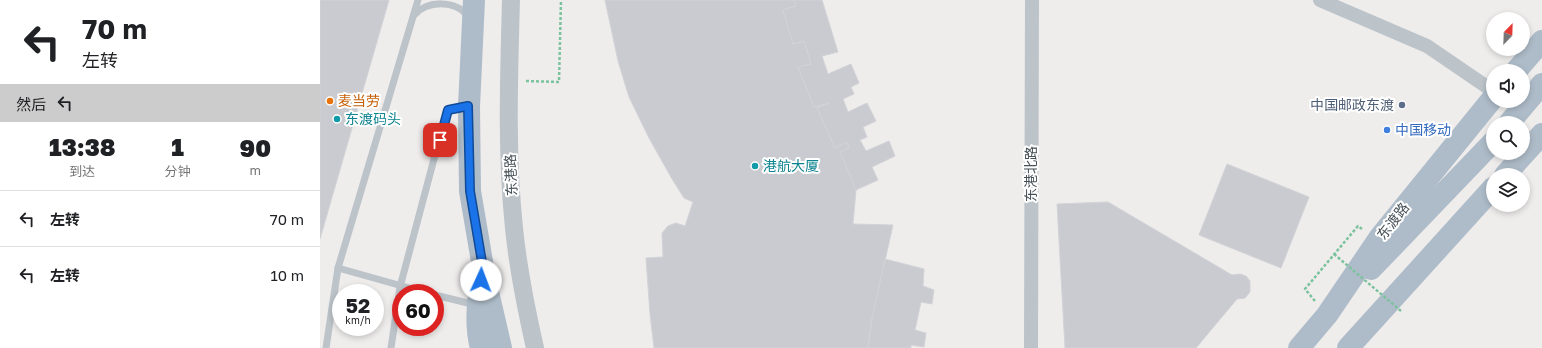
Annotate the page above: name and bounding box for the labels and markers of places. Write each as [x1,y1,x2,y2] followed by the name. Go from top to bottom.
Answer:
[338,92,380,109] place label: 麦当劳
[325,96,335,106] marker: 麦当劳
[1310,96,1394,113] place label: 中国邮政东渡
[1397,100,1407,110] marker: 中国邮政东渡
[345,110,401,127] place label: 东渡码头
[332,114,342,124] marker: 东渡码头
[1395,121,1451,138] place label: 中国移动
[423,123,457,157] pin
[1382,125,1392,135] marker: 中国移动
[763,157,819,174] place label: 港航大厦
[750,161,760,171] marker: 港航大厦

